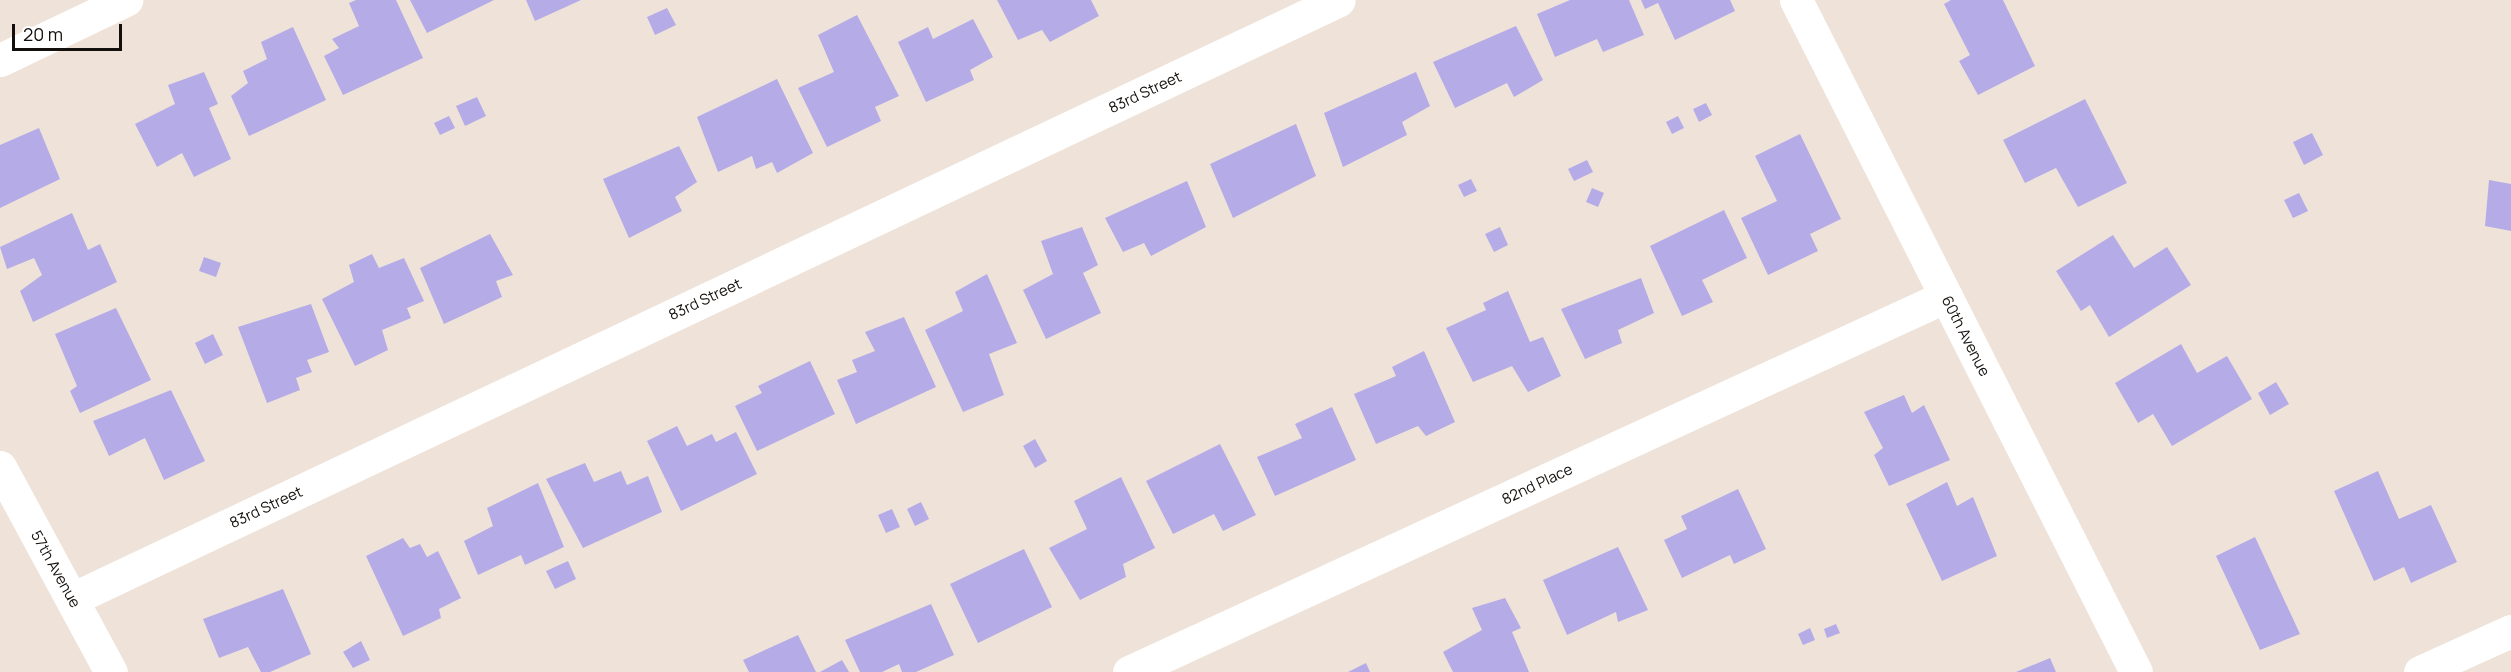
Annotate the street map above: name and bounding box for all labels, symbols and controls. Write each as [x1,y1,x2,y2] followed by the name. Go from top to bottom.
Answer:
[15,12,124,50] scale bar
[23,22,63,46] text: 20 m
[1106,67,1184,117] street label: 83rd Street
[666,274,744,324] street label: 83rd Street
[1938,293,1994,379] street label: 60th Avenue
[1499,460,1575,508] street label: 82nd Place
[227,482,305,532] street label: 83rd Street
[27,527,85,611] street label: 57th Avenue

